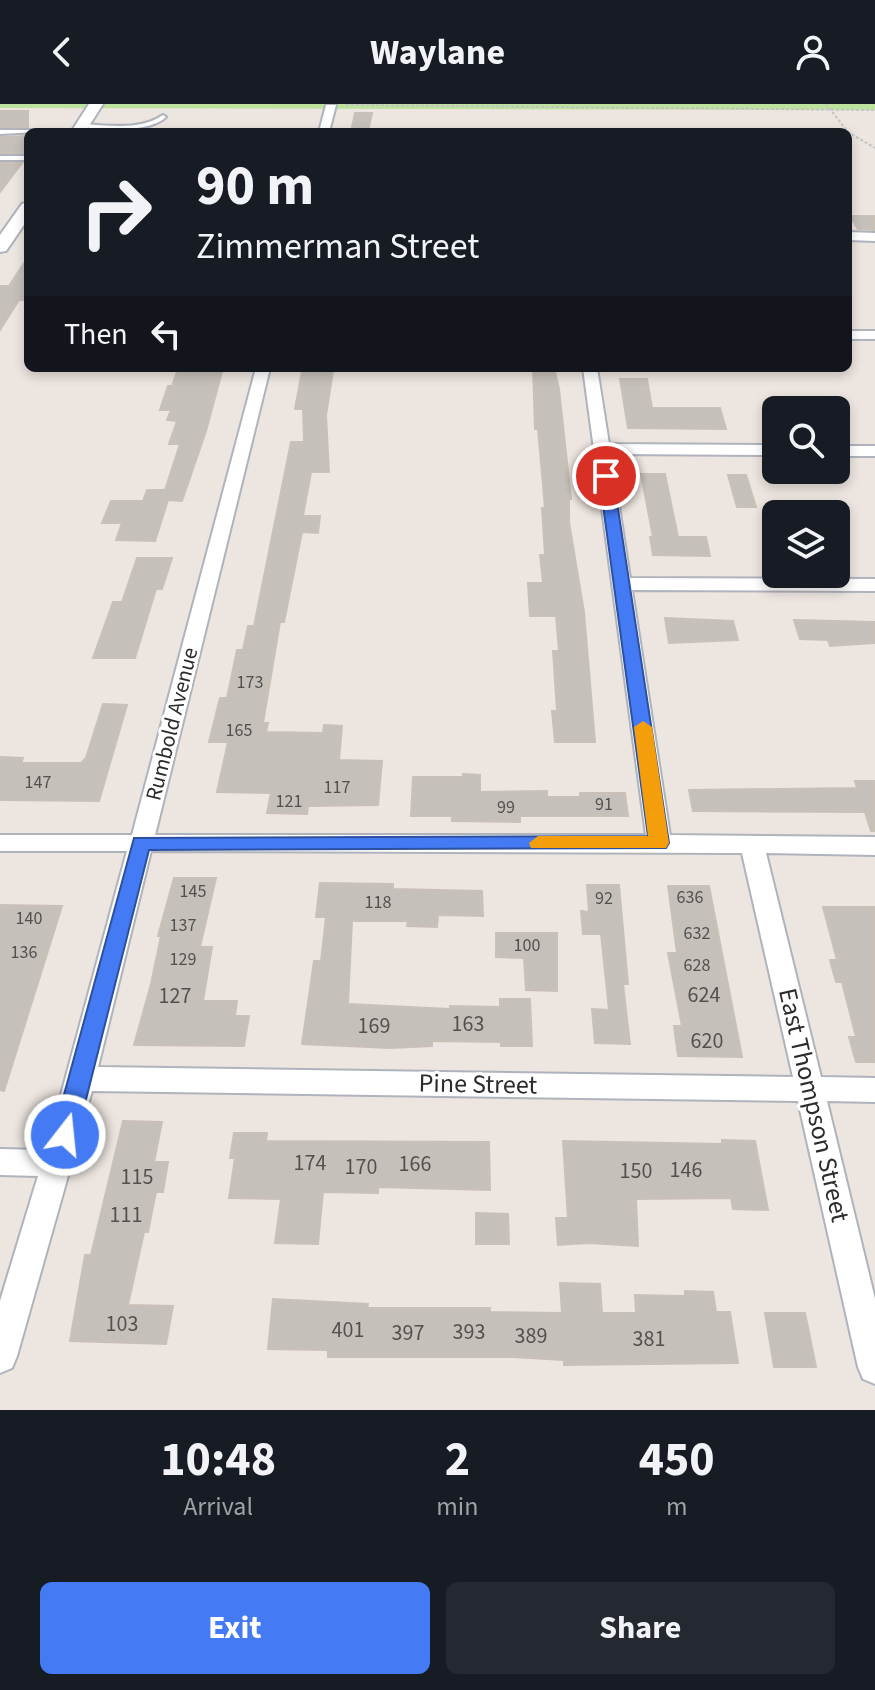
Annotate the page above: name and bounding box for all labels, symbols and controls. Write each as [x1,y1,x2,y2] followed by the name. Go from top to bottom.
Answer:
[370,27,505,78] text: Waylane
[40,30,84,74] icon: back
[791,30,835,74] icon: person
[196,147,314,226] text: 90 m
[64,160,168,264] icon: right
[196,221,479,272] text: Zimmerman Street
[144,312,188,356] icon: left
[64,313,128,356] text: Then
[762,396,850,588] map controls
[762,396,850,484] button: search
[572,442,640,510] pin
[584,454,628,498] icon: arrive
[762,500,850,588] button: layers
[138,644,207,804] street label: Rumbold Avenue
[237,670,263,695] house number: 173
[226,718,252,743] house number: 165
[25,770,51,795] house number: 147
[324,775,350,800] house number: 117
[276,789,302,814] house number: 121
[595,792,613,817] house number: 91
[497,795,515,820] house number: 99
[180,879,206,904] house number: 145
[677,885,703,910] house number: 636
[595,886,613,911] house number: 92
[365,890,391,915] house number: 118
[16,906,42,931] house number: 140
[170,913,196,938] house number: 137
[684,921,710,946] house number: 632
[514,933,540,958] house number: 100
[11,940,37,965] house number: 136
[170,947,196,972] house number: 129
[684,953,710,978] house number: 628
[688,979,720,1011] house number: 624
[159,980,191,1012] house number: 127
[769,984,859,1226] street label: East Thompson Street
[452,1008,484,1040] house number: 163
[358,1010,390,1042] house number: 169
[691,1025,723,1057] house number: 620
[418,1064,538,1104] street label: Pine Street
[23,1093,107,1177] position arrow
[294,1147,326,1179] house number: 174
[399,1148,431,1180] house number: 166
[345,1151,377,1183] house number: 170
[670,1154,702,1186] house number: 146
[620,1155,652,1187] house number: 150
[121,1161,153,1193] house number: 115
[110,1199,142,1231] house number: 111
[106,1308,138,1340] house number: 103
[332,1314,364,1346] house number: 401
[453,1316,485,1348] house number: 393
[392,1317,424,1349] house number: 397
[515,1320,547,1352] house number: 389
[633,1323,665,1355] house number: 381
[160,1426,276,1494] text: 10:48
[445,1426,470,1494] text: 2
[639,1426,715,1494] text: 450
[183,1488,253,1525] text: Arrival
[436,1488,478,1525] text: min
[666,1488,687,1525] text: m
[40,1582,430,1674] button: Exit
[446,1582,835,1674] button: Share

